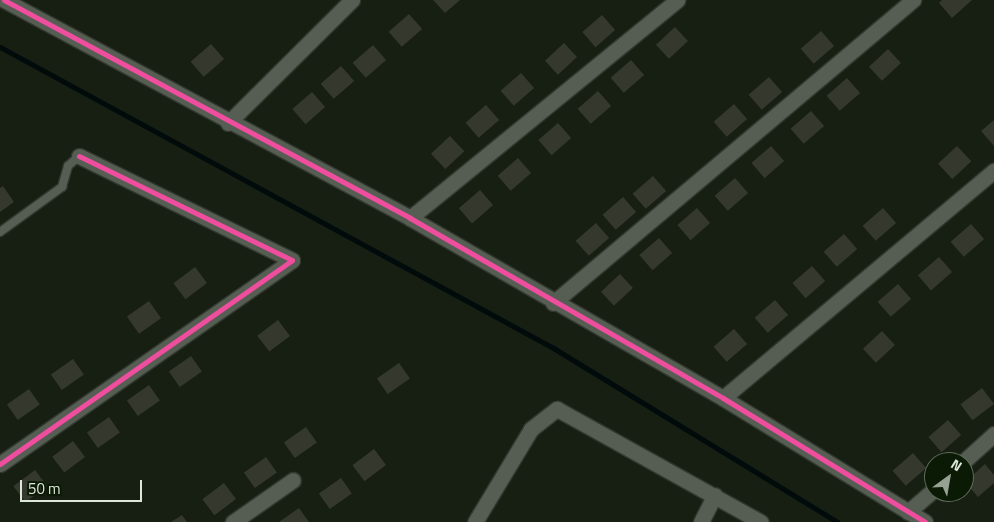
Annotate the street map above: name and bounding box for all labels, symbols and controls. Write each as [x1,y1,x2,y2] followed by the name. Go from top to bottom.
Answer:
[924,452,974,502] north arrow
[947,453,966,476] text: N
[22,470,145,502] scale bar
[28,477,61,500] text: 50 m

